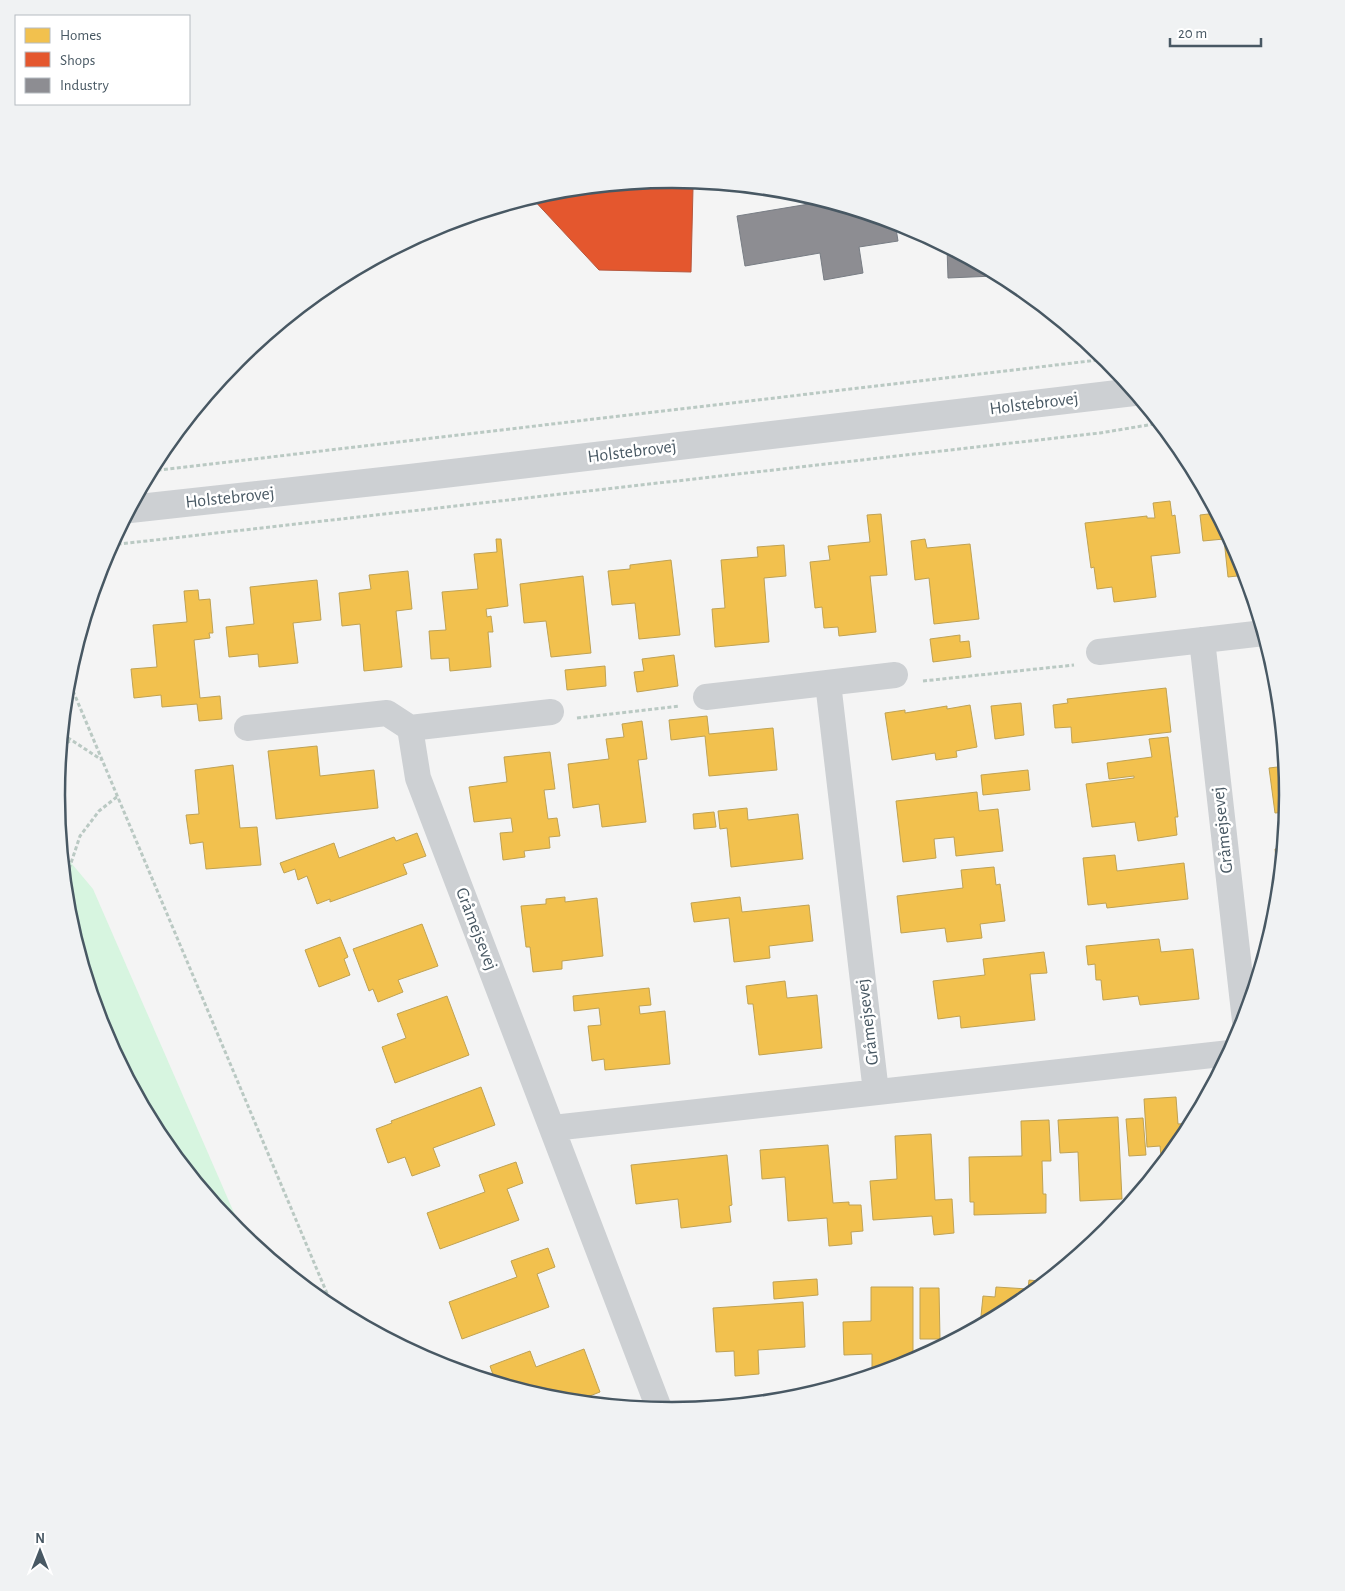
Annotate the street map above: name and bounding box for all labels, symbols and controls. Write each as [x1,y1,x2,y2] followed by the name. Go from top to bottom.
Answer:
[15,15,190,105] legend
[1170,15,1261,47] scale bar
[1178,26,1207,41] text: 20 m
[60,28,102,43] text: Homes
[60,53,95,68] text: Shops
[60,78,109,93] text: Industry
[988,390,1080,418] street label: Holstebrovej
[586,438,678,466] street label: Holstebrovej
[185,484,275,512] street label: Holstebrovej
[1209,786,1237,874] street label: Gråmejsevej
[452,885,500,973] street label: Gråmejsevej
[854,978,882,1066] street label: Gråmejsevej
[15,1526,65,1576] north arrow
[35,1532,45,1546] text: N

